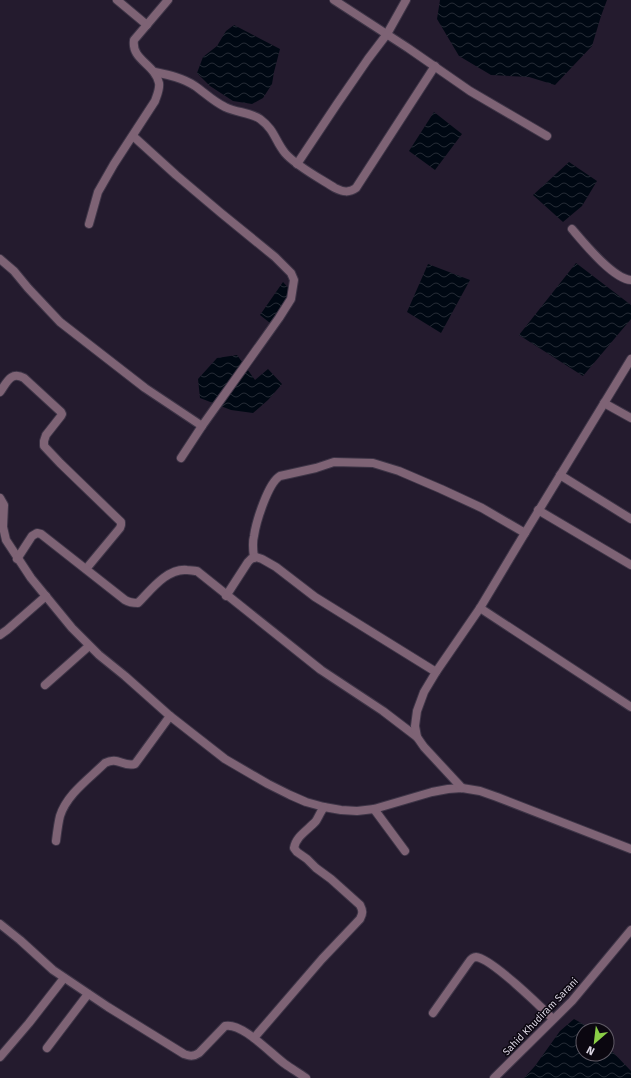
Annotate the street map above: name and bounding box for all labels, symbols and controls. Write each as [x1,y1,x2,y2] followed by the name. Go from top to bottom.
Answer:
[501,975,581,1058] street label: Sahid Khudiram Sarani
[575,1022,615,1062] north arrow
[584,1043,597,1058] text: N

